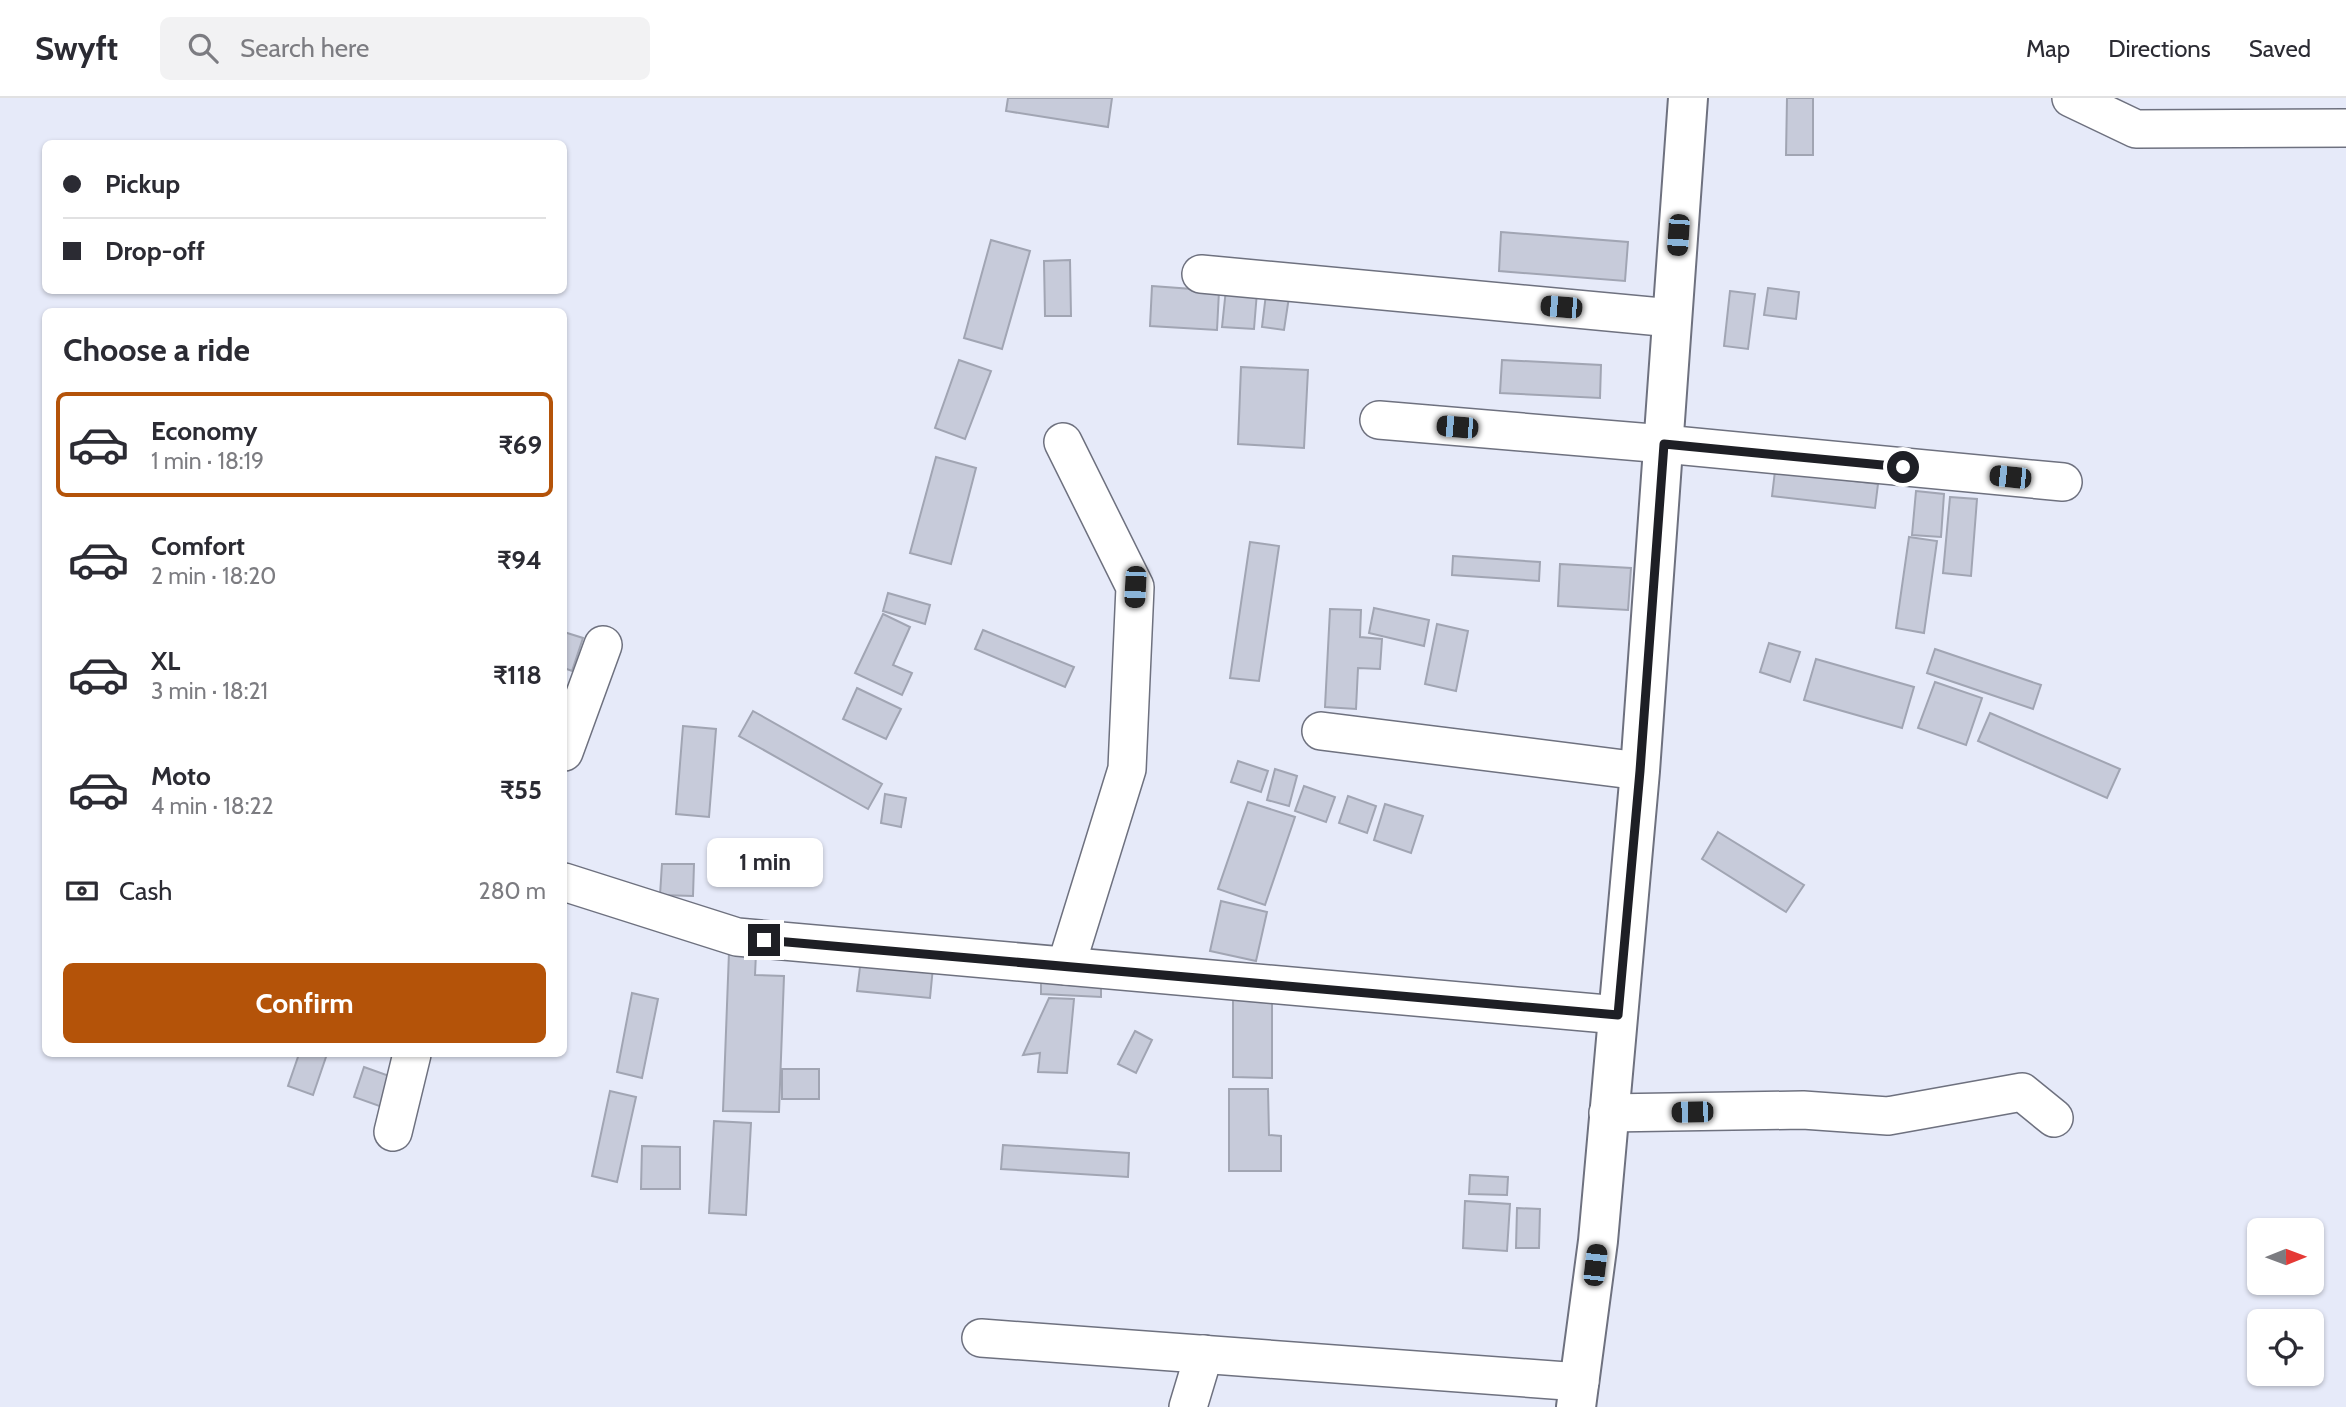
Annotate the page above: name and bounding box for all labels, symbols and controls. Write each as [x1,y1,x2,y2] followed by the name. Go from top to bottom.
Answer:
[160,17,650,80] search box
[35,28,118,68] text: Swyft
[184,29,222,67] icon: search
[240,32,369,64] text: Search here
[2026,34,2070,63] text: Map
[2108,34,2211,63] text: Directions
[2249,34,2311,63] text: Saved
[105,168,180,200] text: Pickup
[1667,213,1690,257] car
[105,235,205,267] text: Drop-off
[1540,295,1583,319] car
[63,330,250,369] text: Choose a ride
[67,413,130,476] icon: car
[151,415,257,447] text: Economy
[1436,415,1479,439] car
[499,429,542,461] text: ₹69
[151,447,264,475] text: 1 min · 18:19
[1887,451,1919,483] route start
[1989,464,2032,490] car
[67,528,130,591] icon: car
[151,530,245,562] text: Comfort
[497,544,542,576] text: ₹94
[151,562,276,590] text: 2 min · 18:20
[1124,565,1147,609] car
[67,643,130,706] icon: car
[151,645,180,677] text: XL
[493,659,542,691] text: ₹118
[151,677,268,705] text: 3 min · 18:21
[67,758,130,821] icon: car
[151,760,211,792] text: Moto
[500,774,542,806] text: ₹55
[151,792,274,820] text: 4 min · 18:22
[706,838,822,888] callout: 1 min
[739,848,791,876] text: 1 min
[63,872,101,910] icon: cash
[119,875,172,907] text: Cash
[479,877,546,905] text: 280 m
[748,924,780,956] route end
[63,963,546,1043] button: Confirm
[1671,1101,1714,1123] car
[2247,1218,2324,1295] north arrow
[2247,1218,2324,1386] map controls
[1583,1243,1608,1287] car
[2247,1309,2324,1386] button: locate

